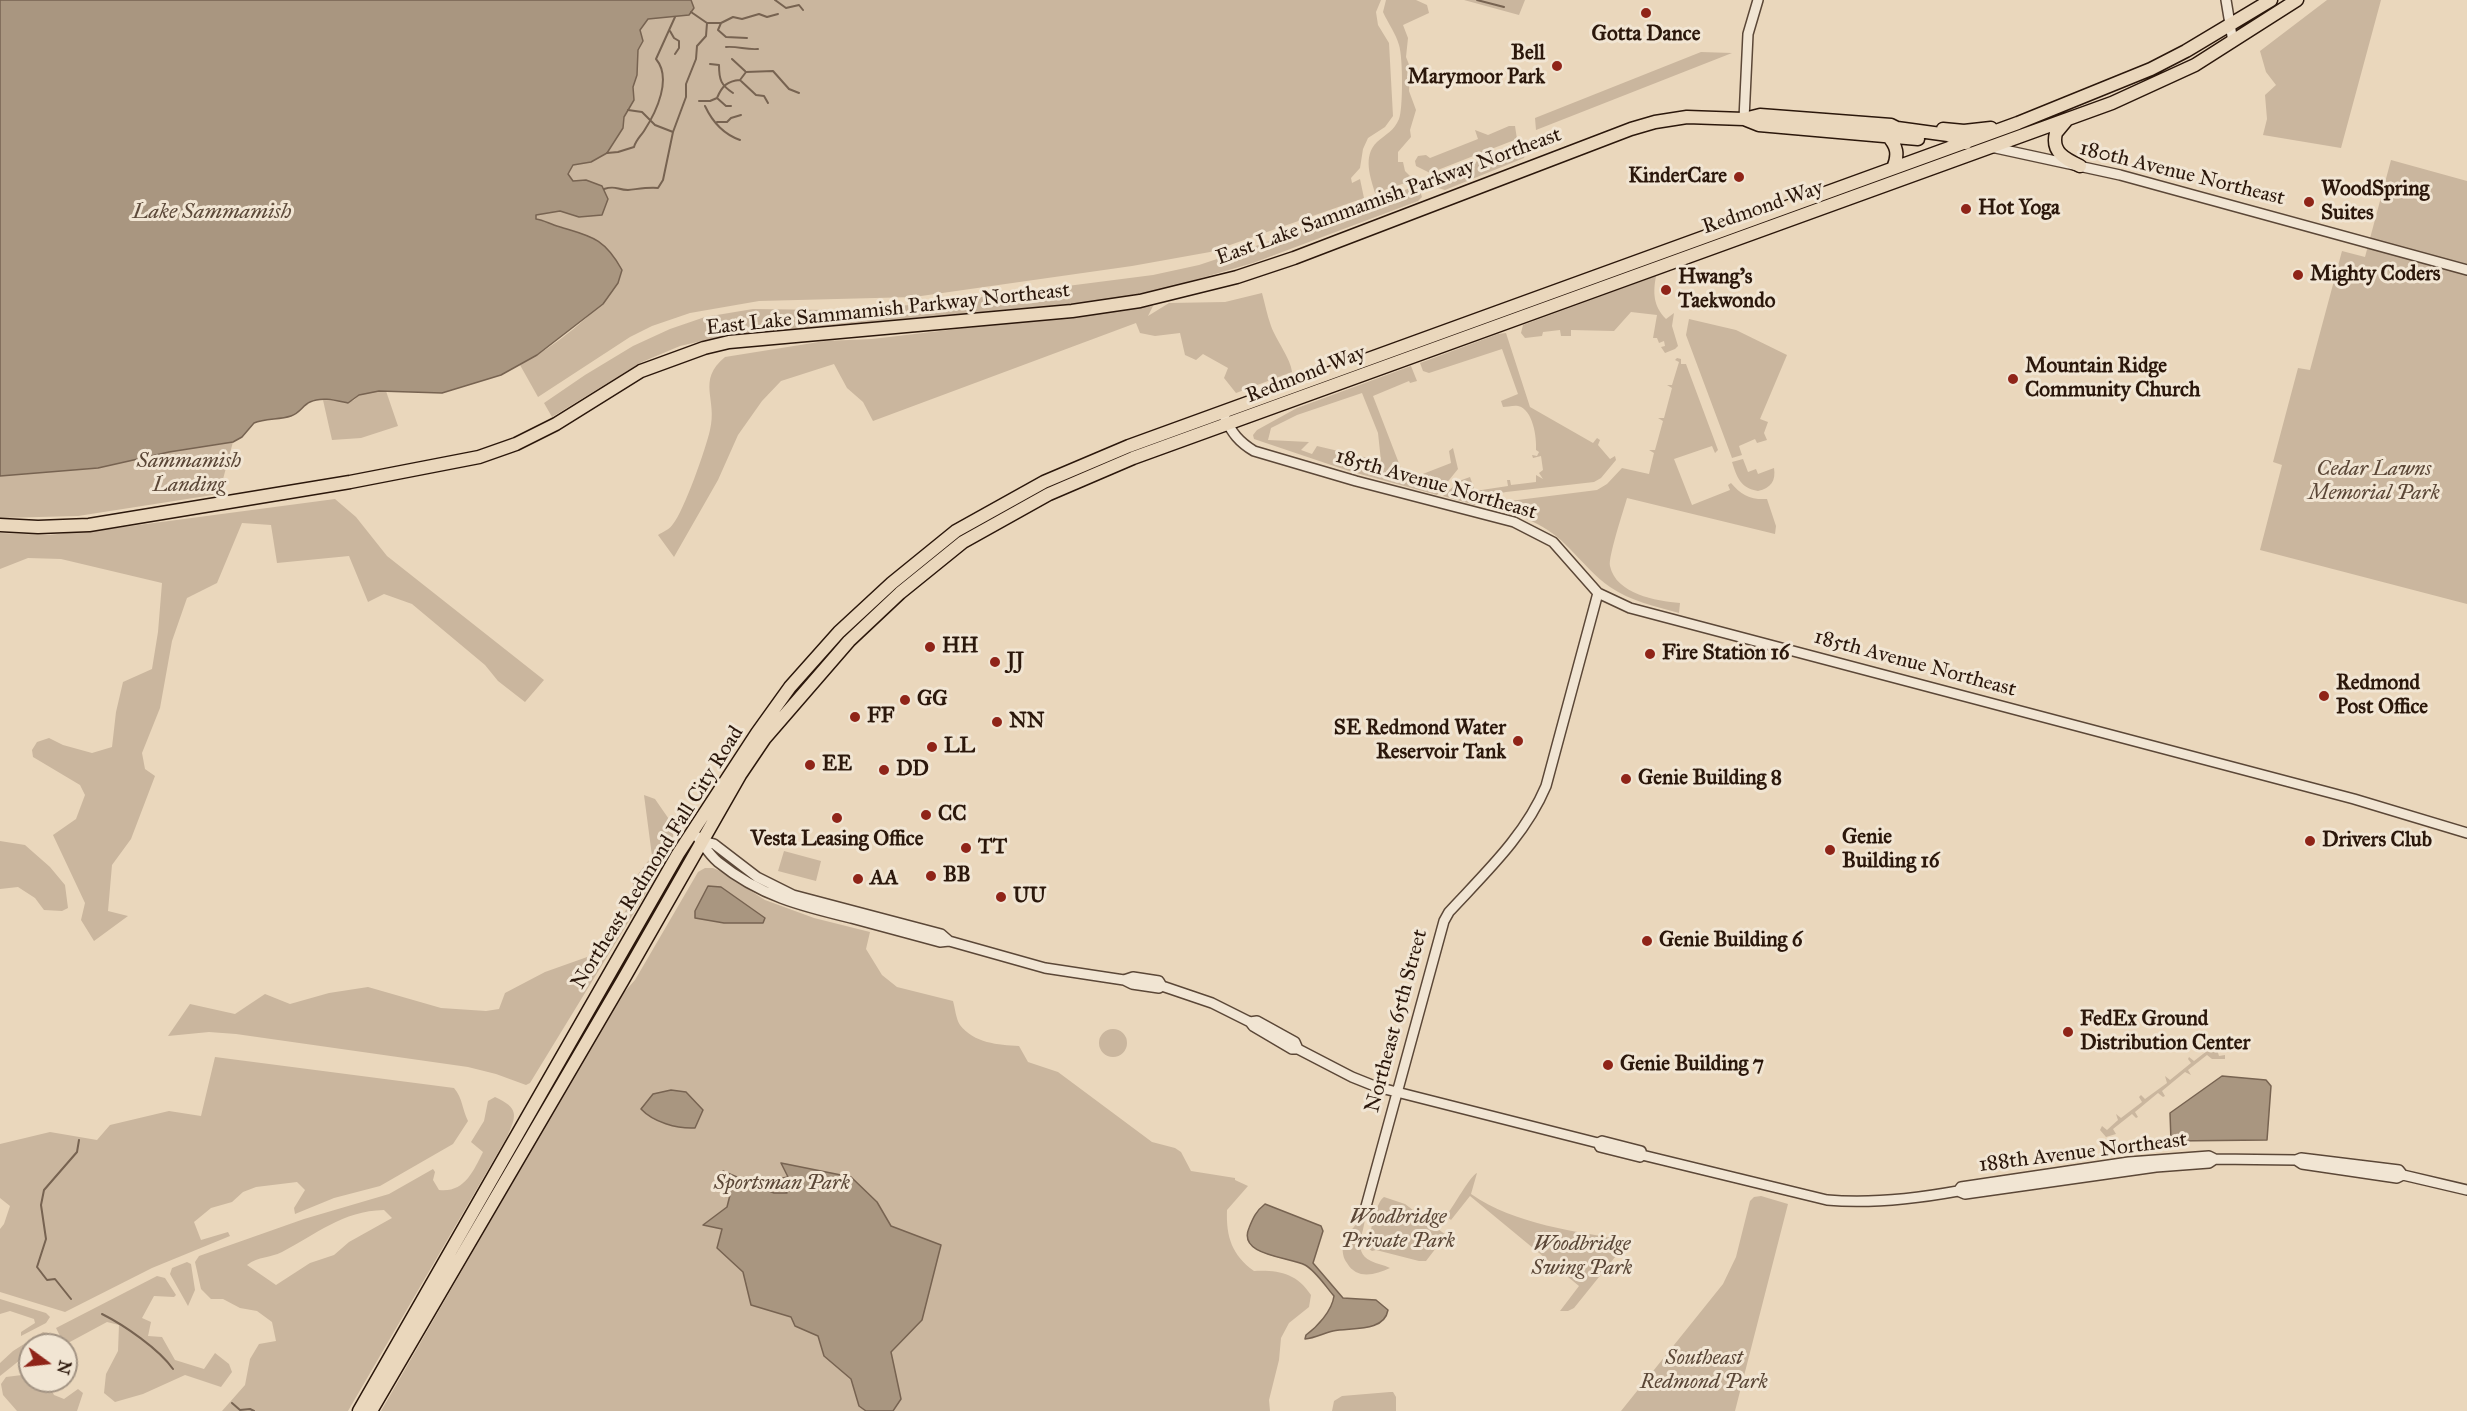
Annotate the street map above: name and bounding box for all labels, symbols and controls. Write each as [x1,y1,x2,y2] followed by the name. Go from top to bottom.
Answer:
[1639,6,1653,20] marker: Gotta Dance
[1592,22,1700,48] place label: Gotta Dance
[1407,41,1545,91] place label: Bell Marymoor Park
[1550,59,1564,73] marker: Bell Marymoor Park
[1213,123,1565,271] street label: East Lake Sammamish Parkway Northeast
[2077,136,2287,212] street label: 180th Avenue Northeast
[1628,164,1727,190] place label: KinderCare
[1732,170,1746,184] marker: KinderCare
[1699,176,1827,240] street label: Redmond Way
[2321,177,2429,227] place label: WoodSpring Suites
[2302,195,2316,209] marker: WoodSpring Suites
[1978,196,2060,222] place label: Hot Yoga
[133,200,291,226] water label: Lake Sammamish
[1959,202,1973,216] marker: Hot Yoga
[2310,262,2440,288] place label: Mighty Coders
[1678,265,1775,315] place label: Hwang's Taekwondo
[2291,268,2305,282] marker: Mighty Coders
[705,278,1071,342] street label: East Lake Sammamish Parkway Northeast
[1659,283,1673,297] marker: Hwang's Taekwondo
[1243,341,1369,409] street label: Redmond Way
[2025,354,2201,404] place label: Mountain Ridge Community Church
[2006,372,2020,386] marker: Mountain Ridge Community Church
[1332,444,1540,526] street label: 185th Avenue Northeast
[137,449,241,499] park label: Sammamish Landing
[2308,457,2440,507] park label: Cedar Lawns Memorial Park
[1811,625,2019,703] street label: 185th Avenue Northeast
[942,634,978,660] place label: HH
[923,640,937,654] marker: HH
[1662,641,1790,667] place label: Fire Station 16
[1643,647,1657,661] marker: Fire Station 16
[1007,649,1024,675] place label: JJ
[988,655,1002,669] marker: JJ
[2336,671,2428,721] place label: Redmond Post Office
[917,687,948,713] place label: GG
[2317,689,2331,703] marker: Redmond Post Office
[898,693,912,707] marker: GG
[867,704,894,730] place label: FF
[1009,709,1045,735] place label: NN
[848,710,862,724] marker: FF
[990,715,1004,729] marker: NN
[1334,716,1506,766] place label: SE Redmond Water Reservoir Tank
[566,722,750,994] street label: Northeast Redmond Fall City Road
[944,734,975,760] place label: LL
[1511,734,1525,748] marker: SE Redmond Water Reservoir Tank
[925,740,939,754] marker: LL
[822,752,852,778] place label: EE
[896,757,929,783] place label: DD
[803,758,817,772] marker: EE
[877,763,891,777] marker: DD
[1638,766,1782,792] place label: Genie Building 8
[1619,772,1633,786] marker: Genie Building 8
[938,802,967,828] place label: CC
[919,808,933,822] marker: CC
[830,811,844,825] marker: Vesta Leasing Office
[1842,825,1939,875] place label: Genie Building 16
[751,827,923,853] place label: Vesta Leasing Office
[2322,828,2432,854] place label: Drivers Club
[2303,834,2317,848] marker: Drivers Club
[978,835,1007,861] place label: TT
[959,841,973,855] marker: TT
[1823,843,1837,857] marker: Genie Building 16
[943,863,971,889] place label: BB
[870,866,898,892] place label: AA
[924,869,938,883] marker: BB
[851,872,865,886] marker: AA
[1013,884,1046,910] place label: UU
[994,890,1008,904] marker: UU
[1360,927,1434,1115] street label: Northeast 65th Street
[1659,928,1803,954] place label: Genie Building 6
[1640,934,1654,948] marker: Genie Building 6
[2080,1007,2250,1057] place label: FedEx Ground Distribution Center
[2061,1025,2075,1039] marker: FedEx Ground Distribution Center
[1620,1052,1764,1078] place label: Genie Building 7
[1601,1058,1615,1072] marker: Genie Building 7
[1977,1128,2189,1178] street label: 188th Avenue Northeast
[714,1171,850,1197] park label: Sportsman Park
[1341,1205,1455,1255] park label: Woodbridge Private Park
[1532,1232,1632,1282] park label: Woodbridge Swing Park
[18,1333,78,1393] north arrow
[1640,1346,1768,1396] park label: Southeast Redmond Park
[53,1358,75,1376] text: N

